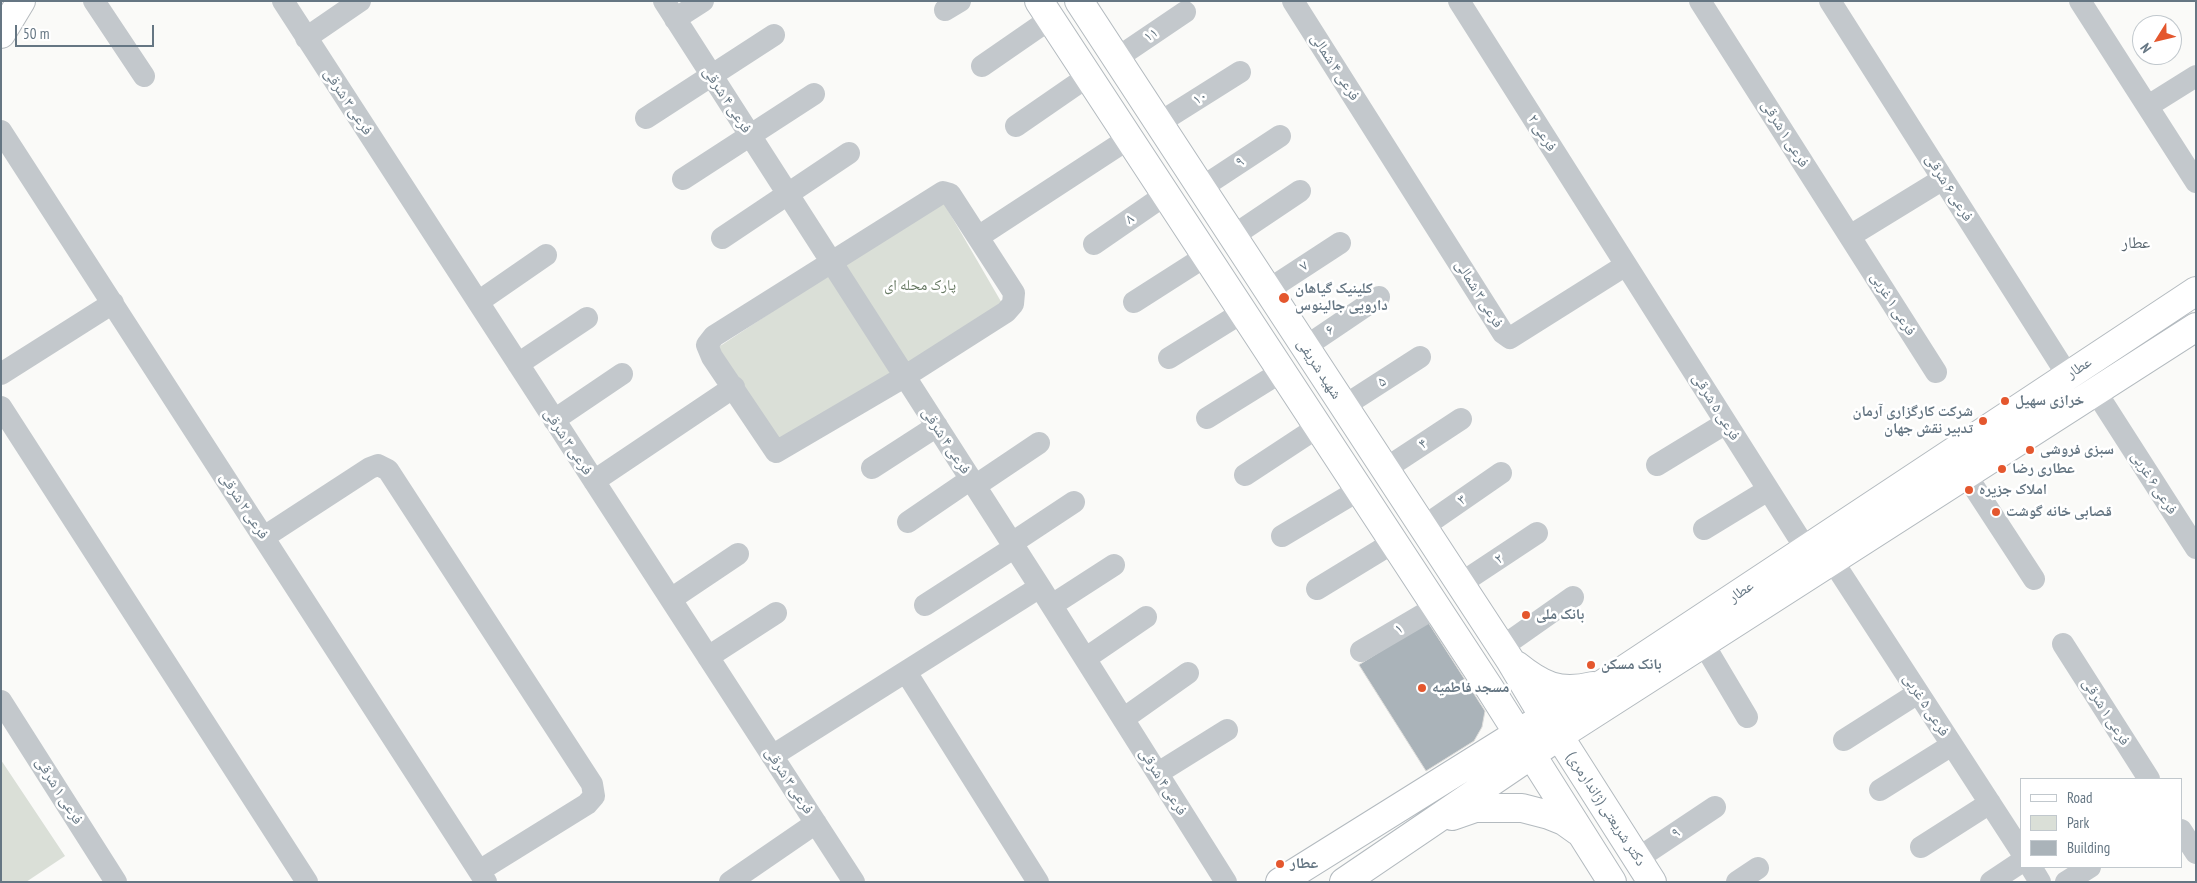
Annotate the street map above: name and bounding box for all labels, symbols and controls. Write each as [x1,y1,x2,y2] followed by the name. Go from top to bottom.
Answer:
[18,15,156,47] scale bar
[2132,15,2182,65] north arrow
[23,24,49,43] text: 50 m
[1140,24,1162,46] street label: ۱۱
[1307,30,1363,104] street label: فرعی ۴ شمالی
[2136,40,2155,57] text: N
[699,63,755,137] street label: فرعی ۴ شرقی
[320,65,376,139] street label: فرعی ۳ شرقی
[1190,87,1210,109] street label: ۱۰
[1757,97,1813,171] street label: فرعی ۱ شرقی
[1524,111,1560,155] street label: فرعی ۲
[1921,151,1977,225] street label: فرعی ۶ شرقی
[1232,153,1248,171] street label: ۹
[1122,210,1138,228] street label: ۸
[2122,233,2150,253] district label: عطار
[1296,257,1312,275] street label: ۷
[1451,257,1507,331] street label: فرعی ۳ شمالی
[1866,269,1920,339] street label: فرعی ۱ غربی
[884,277,956,295] park label: پارک محله ای
[1295,280,1388,315] place label: کلینیک گیاهان دارویی جالینوس
[1277,291,1291,305] marker: کلینیک گیاهان دارویی جالینوس
[1322,321,1338,339] street label: ۶
[1293,335,1345,403] street label: شهید شریفی
[2063,353,2095,383] street label: عطار
[1688,370,1744,444] street label: فرعی ۵ شرقی
[1374,373,1390,391] street label: ۵
[2015,392,2084,410] place label: خرازی سهیل
[1999,395,2011,407] marker: خرازی سهیل
[1852,403,1973,438] place label: شرکت کارگزاری آرمان تدبیر نقش جهان
[918,404,974,478] street label: فرعی ۴ شرقی
[540,405,596,479] street label: فرعی ۳ شرقی
[1977,415,1989,427] marker: شرکت کارگزاری آرمان تدبیر نقش جهان
[1415,435,1431,453] street label: ۴
[2040,441,2114,459] place label: سبزی فروشی
[2024,444,2036,456] marker: سبزی فروشی
[2127,448,2181,518] street label: فرعی ۶ غربی
[2012,460,2075,478] place label: عطاری رضا
[1996,463,2008,475] marker: عطاری رضا
[216,469,272,543] street label: فرعی ۲ شرقی
[1979,481,2047,499] place label: املاک جزیره
[1963,484,1975,496] marker: املاک جزیره
[1454,491,1470,509] street label: ۳
[2006,503,2112,521] place label: قصابی خانه گوشت
[1990,506,2002,518] marker: قصابی خانه گوشت
[1491,550,1507,568] street label: ۲
[1725,577,1757,607] street label: عطار
[1536,606,1584,624] place label: بانک ملی
[1520,609,1532,621] marker: بانک ملی
[1391,620,1407,638] street label: ۱
[1601,656,1662,674] place label: بانک مسکن
[1585,659,1597,671] marker: بانک مسکن
[1899,670,1953,740] street label: فرعی ۵ غربی
[2078,675,2134,749] street label: فرعی ۱ شرقی
[1432,679,1509,697] place label: مسجد فاطمیه
[1416,682,1428,694] marker: مسجد فاطمیه
[761,744,817,818] street label: فرعی ۳ شرقی
[1135,745,1191,819] street label: فرعی ۴ شرقی
[1562,749,1650,869] street label: دکتر شریعتی (ژاندارمری)
[31,754,87,828] street label: فرعی ۱ شرقی
[2020,778,2182,868] legend
[2067,788,2093,807] text: Road
[2067,813,2089,832] text: Park
[1668,824,1684,842] street label: ۹
[2067,838,2110,857] text: Building
[1290,855,1318,873] place label: عطار
[1274,858,1286,870] marker: عطار

